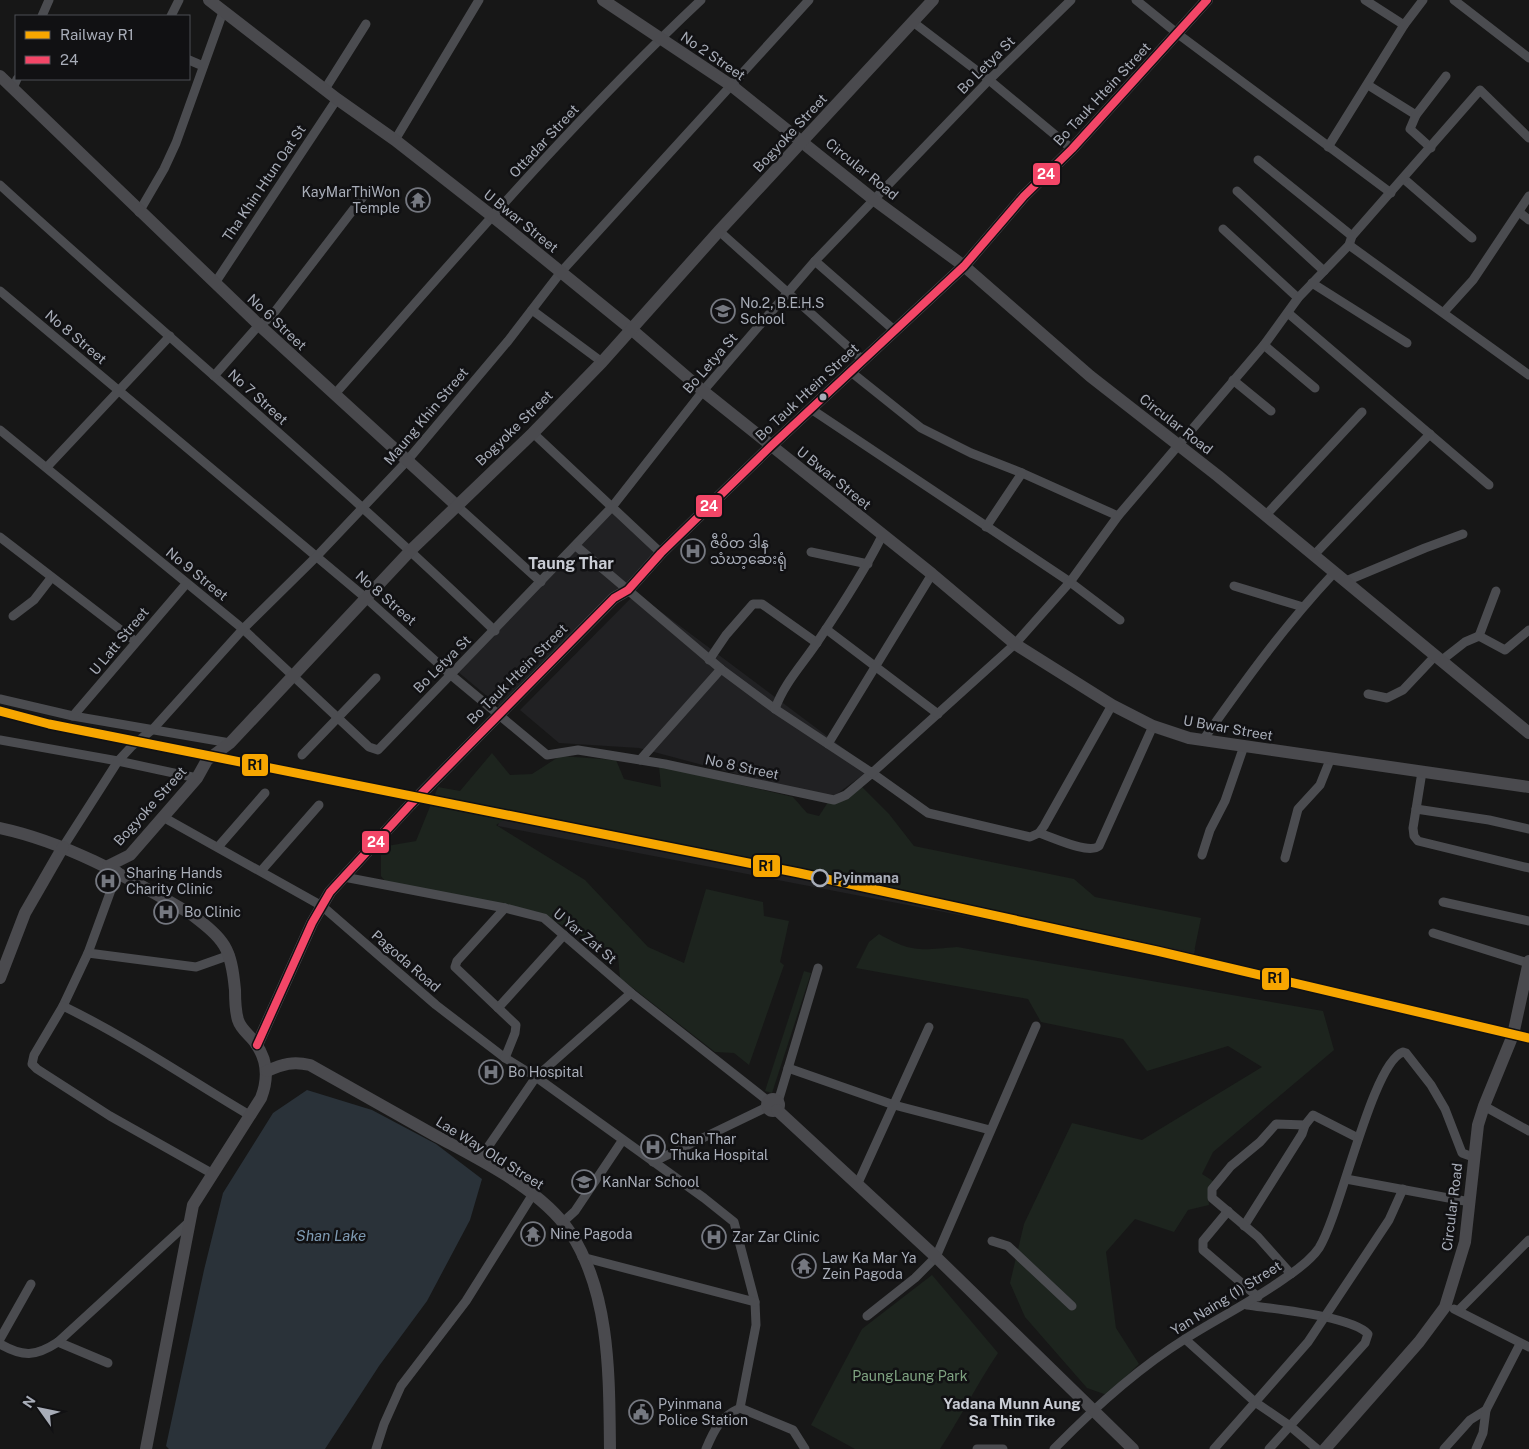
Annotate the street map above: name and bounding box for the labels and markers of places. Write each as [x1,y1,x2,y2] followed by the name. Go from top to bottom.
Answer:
[301,184,400,216] place label: KayMarThiWon Temple
[405,187,431,213] temple icon: KayMarThiWon Temple
[740,295,824,327] place label: No.2, B.E.H.S School
[710,298,736,324] school or university icon: No.2, B.E.H.S School
[818,392,828,402] unlabelled marker
[710,533,787,571] place label: ဇီဝိတ ဒါန သံဃာ့ဆေးရုံ
[680,538,706,564] hospital icon: ဇီဝိတ ဒါန သံဃာ့ဆေးရုံ
[126,865,222,897] place label: Sharing Hands Charity Clinic
[95,868,121,894] hospital icon: Sharing Hands Charity Clinic
[811,869,829,887] marker: Pyinmana
[833,870,899,886] place label: Pyinmana
[153,899,179,925] hospital icon: Bo Clinic
[184,904,241,920] place label: Bo Clinic
[478,1059,504,1085] hospital icon: Bo Hospital
[508,1064,583,1080] place label: Bo Hospital
[670,1131,768,1163] place label: Chan Thar Thuka Hospital
[640,1134,666,1160] hospital icon: Chan Thar Thuka Hospital
[571,1169,597,1195] school or university icon: KanNar School
[602,1174,699,1190] place label: KanNar School
[520,1221,546,1247] temple icon: Nine Pagoda
[701,1224,727,1250] hospital icon: Zar Zar Clinic
[550,1226,632,1242] place label: Nine Pagoda
[732,1229,820,1245] place label: Zar Zar Clinic
[822,1250,917,1282] place label: Law Ka Mar Ya Zein Pagoda
[791,1253,817,1279] temple icon: Law Ka Mar Ya Zein Pagoda
[658,1396,748,1428] place label: Pyinmana Police Station
[628,1399,654,1425] public building icon: Pyinmana Police Station

